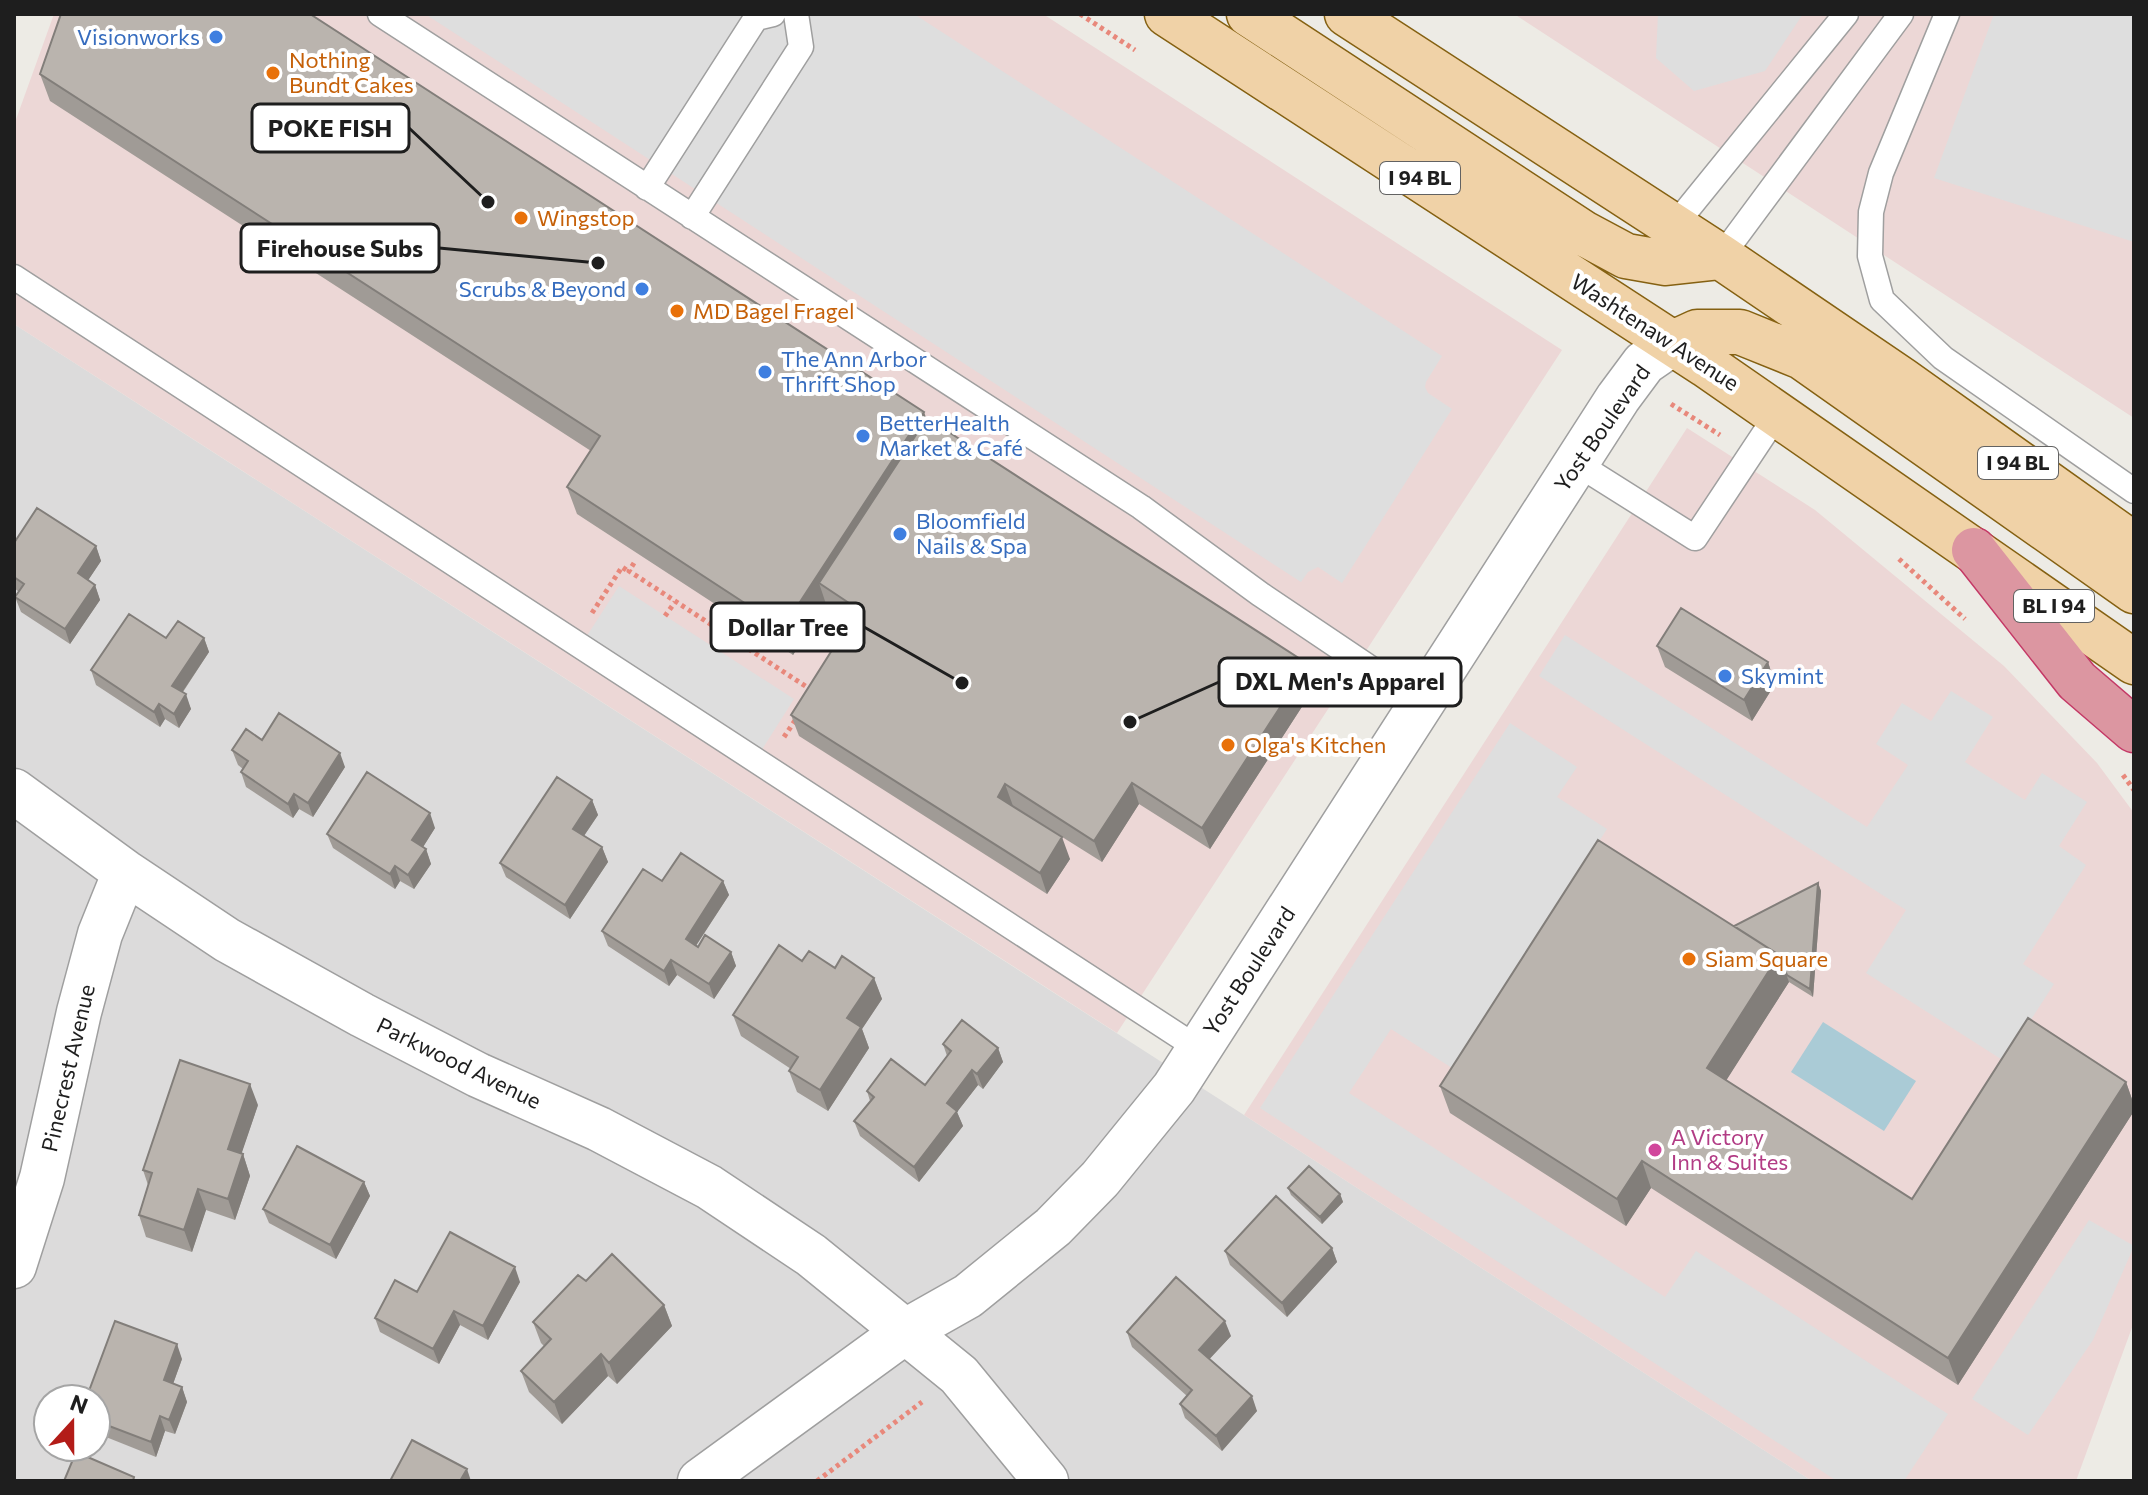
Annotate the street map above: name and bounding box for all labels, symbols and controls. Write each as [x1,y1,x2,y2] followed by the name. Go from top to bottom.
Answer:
[77,23,200,50] place label: Visionworks
[207,28,225,46] marker: Visionworks
[289,46,414,98] place label: Nothing Bundt Cakes
[264,64,282,82] marker: Nothing Bundt Cakes
[252,104,409,152] callout: POKE FISH
[268,113,392,142] text: POKE FISH
[1380,162,1460,194] road number: I 94 BL
[537,204,635,231] place label: Wingstop
[512,209,530,227] marker: Wingstop
[241,224,439,272] callout: Firehouse Subs
[257,233,423,262] text: Firehouse Subs
[1566,267,1744,396] street label: Washtenaw Avenue
[459,275,626,302] place label: Scrubs & Beyond
[633,280,651,298] marker: Scrubs & Beyond
[693,297,855,324] place label: MD Bagel Fragel
[668,302,686,320] marker: MD Bagel Fragel
[781,345,927,397] place label: The Ann Arbor Thrift Shop
[1548,359,1655,496] street label: Yost Boulevard
[756,363,774,381] marker: The Ann Arbor Thrift Shop
[879,409,1023,461] place label: BetterHealth Market & Café
[854,427,872,445] marker: BetterHealth Market & Café
[1978,447,2058,479] road number: I 94 BL
[916,507,1027,559] place label: Bloomfield Nails & Spa
[891,525,909,543] marker: Bloomfield Nails & Spa
[2014,590,2094,622] road number: BL I 94
[711,603,864,651] callout: Dollar Tree
[728,612,848,641] text: Dollar Tree
[1219,658,1461,706] callout: DXL Men's Apparel
[1741,662,1824,689] place label: Skymint
[1235,666,1445,695] text: DXL Men's Apparel
[1716,667,1734,685] marker: Skymint
[1244,731,1386,758] place label: Olga's Kitchen
[1219,736,1237,754] marker: Olga's Kitchen
[1197,901,1300,1040] street label: Yost Boulevard
[1705,945,1828,972] place label: Siam Square
[1680,950,1698,968] marker: Siam Square
[35,981,100,1154] street label: Pinecrest Avenue
[373,1011,546,1114] street label: Parkwood Avenue
[1671,1123,1788,1175] place label: A Victory Inn & Suites
[1646,1141,1664,1159] marker: A Victory Inn & Suites
[32,1383,112,1463] north arrow
[67,1388,92,1419] text: N

